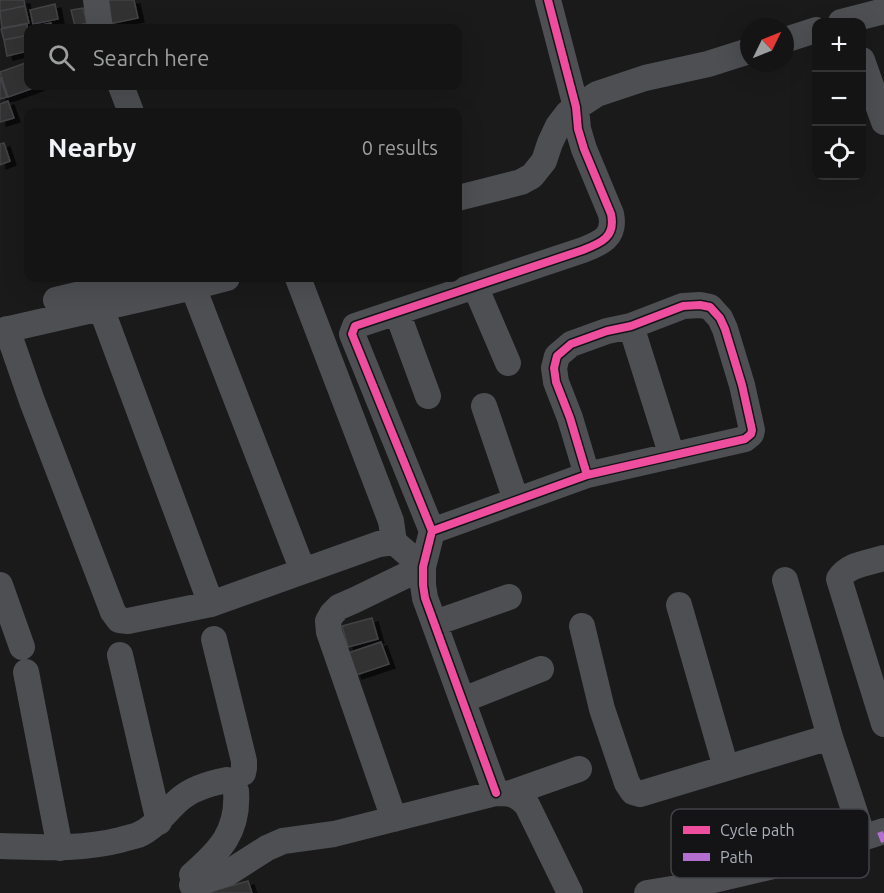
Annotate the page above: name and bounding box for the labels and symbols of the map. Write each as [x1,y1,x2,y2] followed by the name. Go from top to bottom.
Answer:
[740,18,794,72] north arrow
[671,809,869,878] legend
[720,821,795,839] text: Cycle path
[720,848,753,866] text: Path

